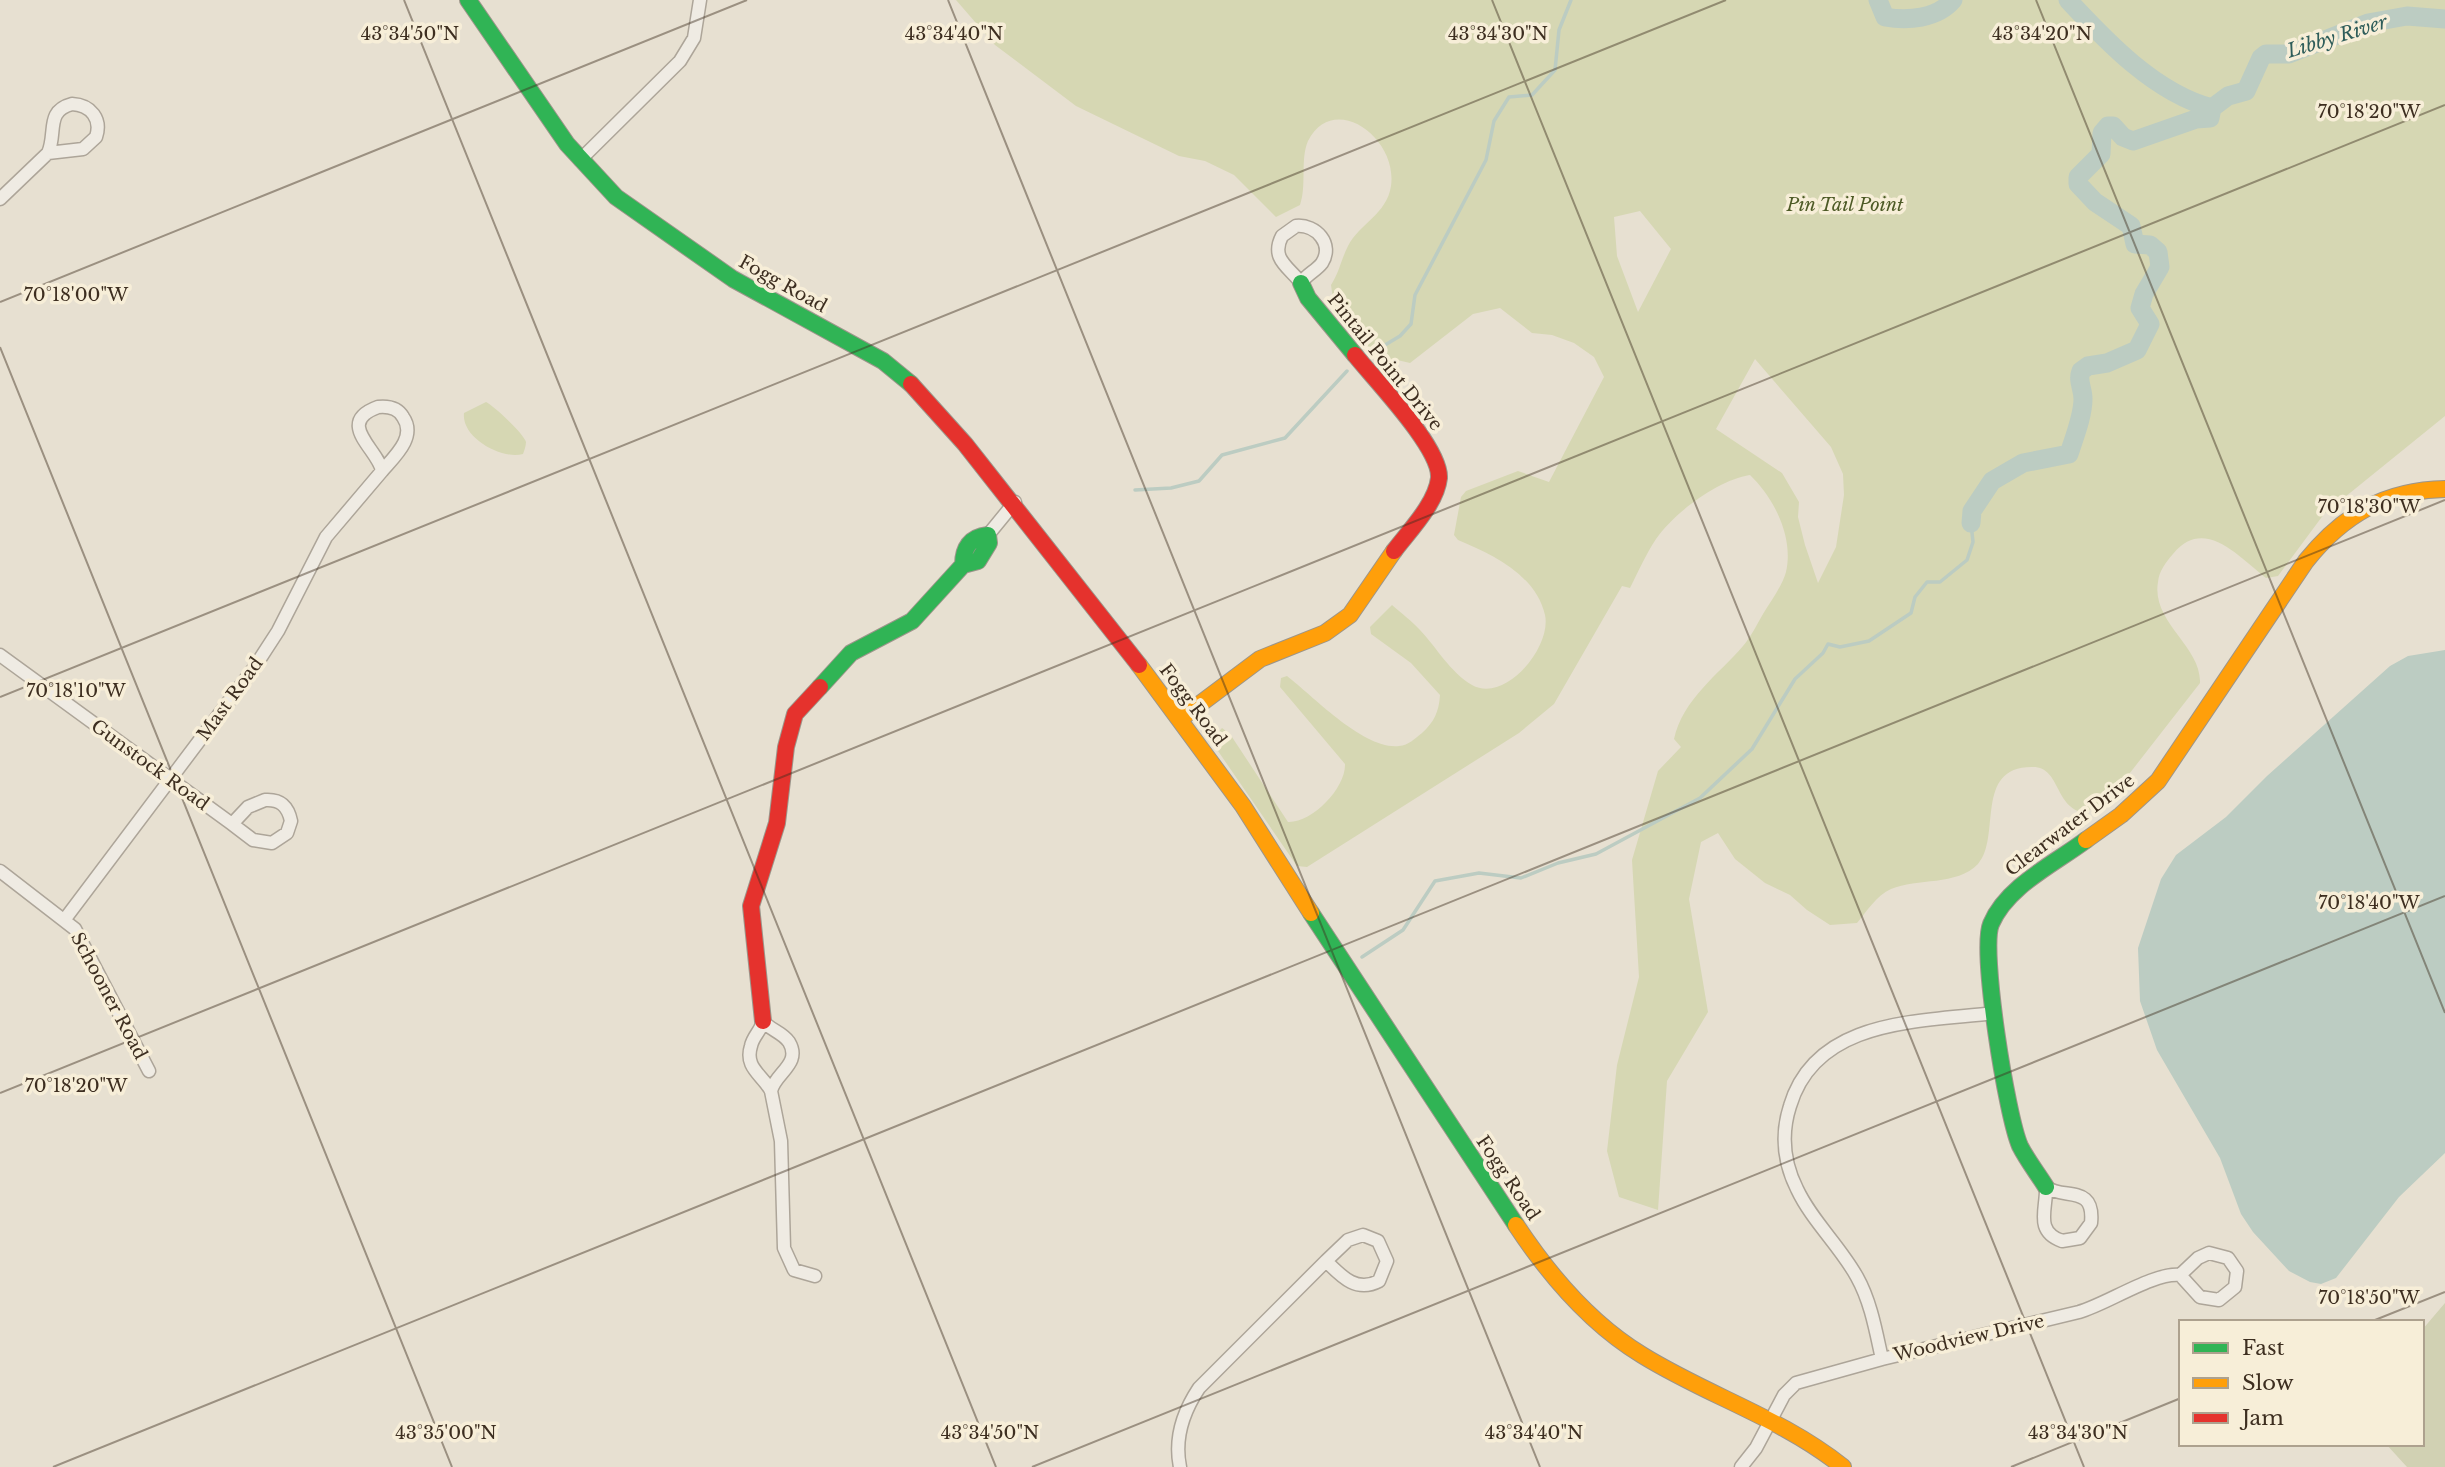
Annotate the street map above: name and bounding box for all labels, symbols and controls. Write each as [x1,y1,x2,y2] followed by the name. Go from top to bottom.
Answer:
[2283,10,2391,63] water label: Libby River
[361,23,459,45] text: 43°34'50"N
[905,23,1003,45] text: 43°34'40"N
[1448,23,1548,45] text: 43°34'30"N
[1992,23,2092,45] text: 43°34'20"N
[2318,101,2421,123] text: 70°18'20"W
[1785,194,1904,216] park label: Pin Tail Point
[735,251,831,317] street label: Fogg Road
[24,284,129,306] text: 70°18'00"W
[1323,289,1447,435] street label: Pintail Point Drive
[2318,496,2421,518] text: 70°18'30"W
[192,653,268,745] street label: Mast Road
[1155,659,1231,751] street label: Fogg Road
[26,680,127,702] text: 70°18'10"W
[87,715,213,815] street label: Gunstock Road
[2001,769,2139,881] street label: Clearwater Drive
[2318,892,2421,914] text: 70°18'40"W
[66,929,152,1063] street label: Schooner Road
[25,1075,128,1097] text: 70°18'20"W
[1472,1131,1544,1225] street label: Fogg Road
[2318,1287,2421,1309] text: 70°18'50"W
[1891,1310,2046,1366] street label: Woodview Drive
[2179,1320,2424,1446] legend
[2242,1335,2284,1361] text: Fast
[2242,1370,2294,1396] text: Slow
[2239,1405,2284,1431] text: Jam
[395,1422,497,1444] text: 43°35'00"N
[941,1422,1039,1444] text: 43°34'50"N
[1485,1422,1583,1444] text: 43°34'40"N
[2028,1422,2128,1444] text: 43°34'30"N

